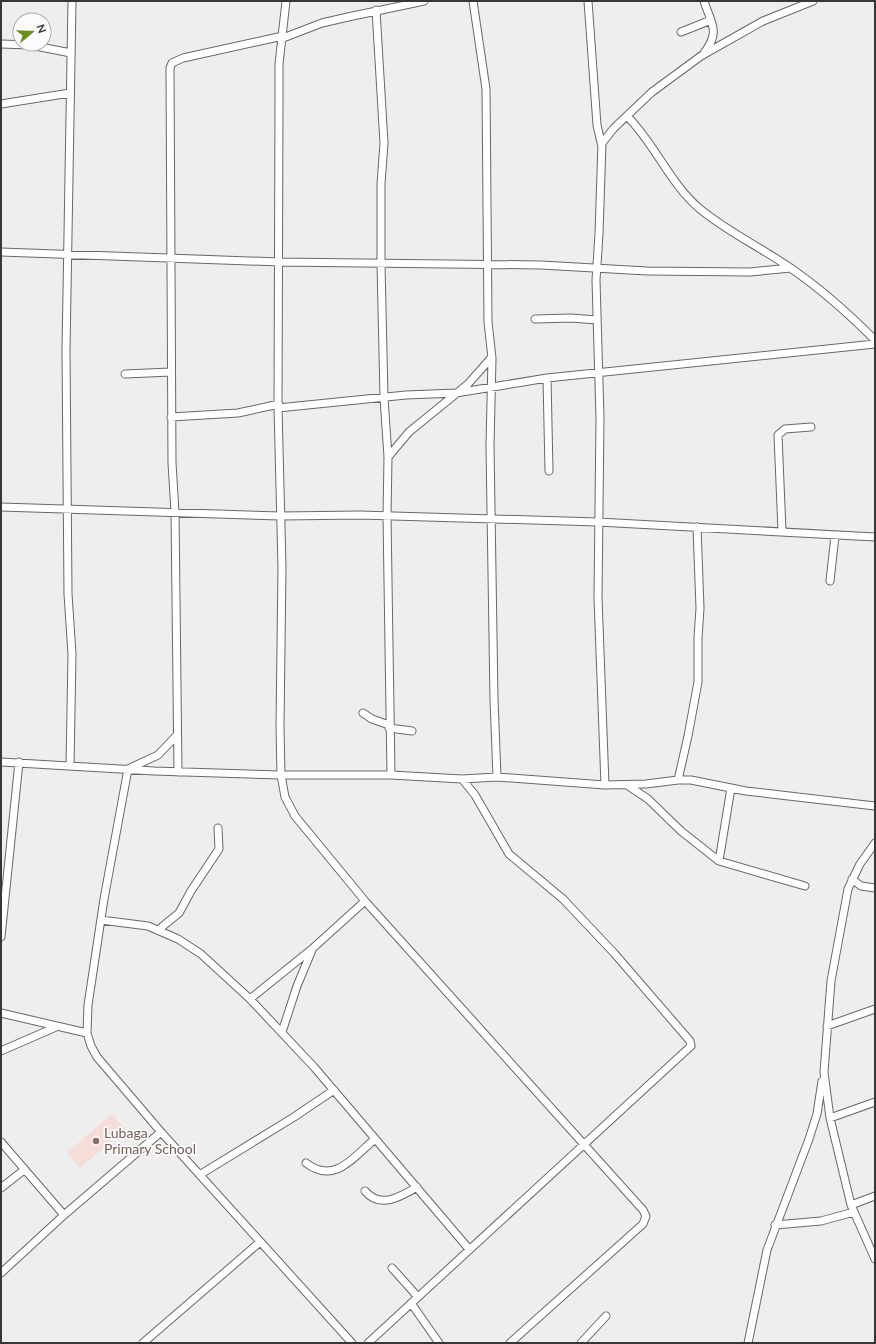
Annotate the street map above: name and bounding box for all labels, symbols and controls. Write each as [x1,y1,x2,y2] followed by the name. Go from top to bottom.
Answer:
[12,12,52,52] north arrow
[34,22,49,35] text: N
[104,1124,196,1157] place label: Lubaga Primary School
[91,1136,101,1146] marker: Lubaga Primary School

